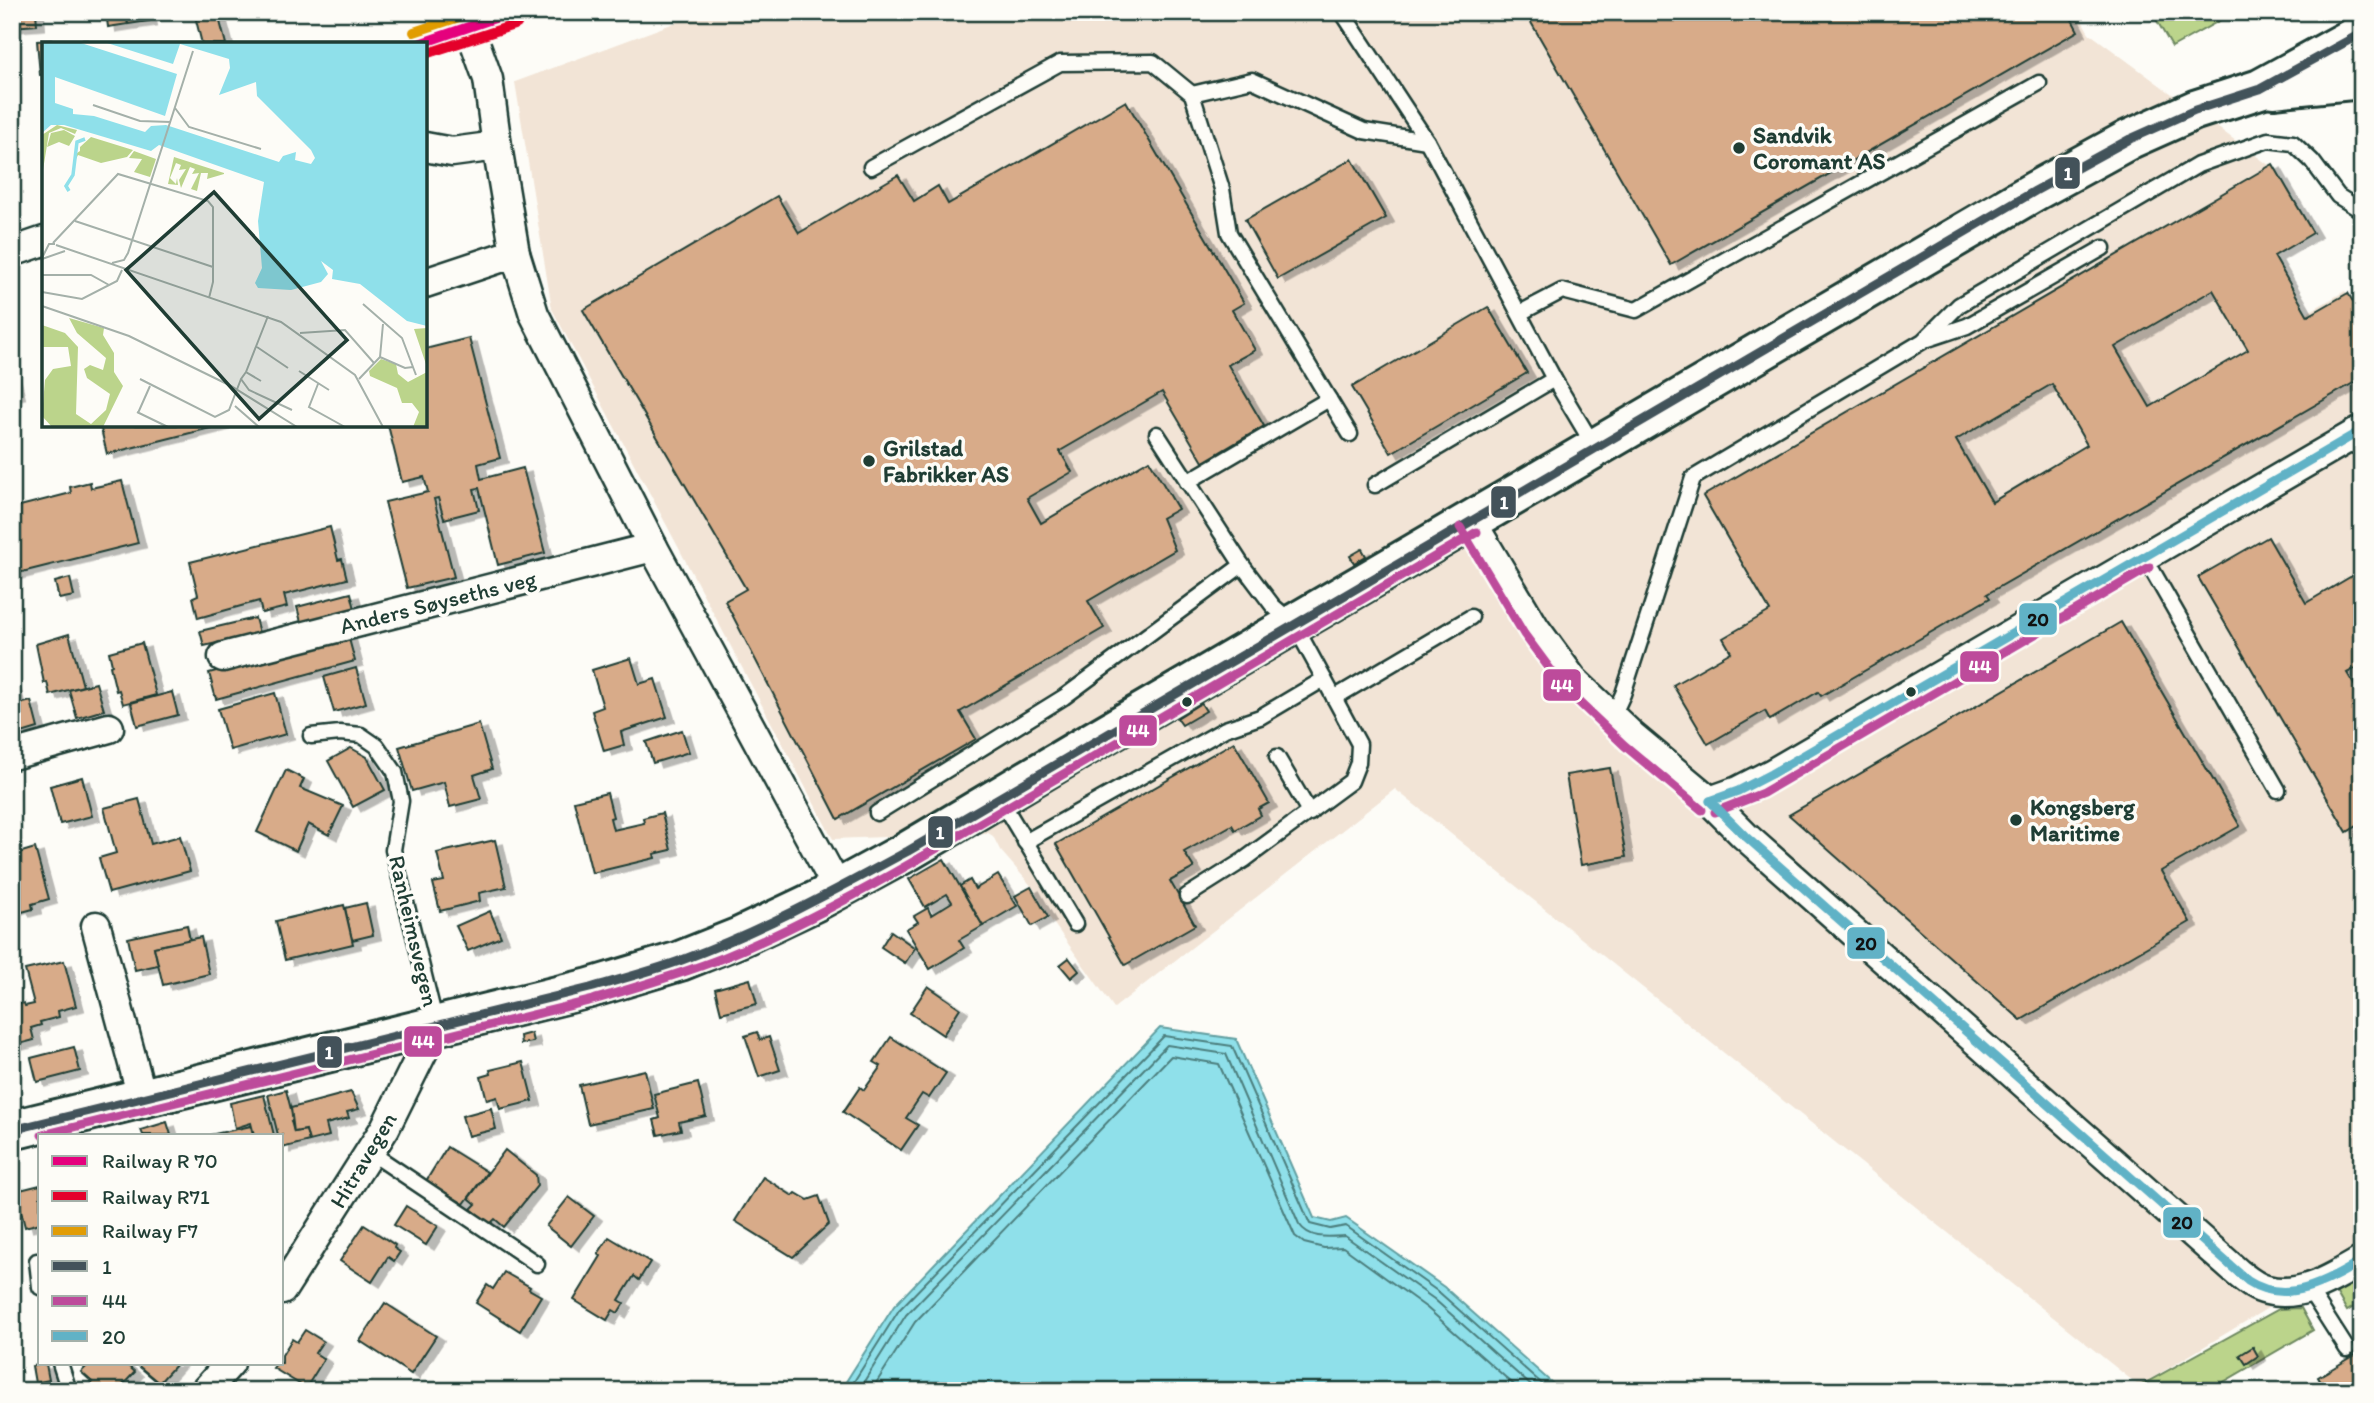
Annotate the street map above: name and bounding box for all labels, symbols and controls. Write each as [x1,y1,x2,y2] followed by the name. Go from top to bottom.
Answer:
[42,42,427,427] inset map
[1753,121,1885,175] place label: Sandvik Coromant AS
[1731,140,1747,156] marker: Sandvik Coromant AS
[2054,156,2081,190] line badge: 1
[2064,162,2073,185] text: 1
[883,434,1009,488] place label: Grilstad Fabrikker AS
[861,453,877,469] marker: Grilstad Fabrikker AS
[1490,485,1517,519] line badge: 1
[1500,491,1509,514] text: 1
[337,564,539,640] street label: Anders Søyseths veg
[2018,602,2058,636] line badge: 20
[2027,608,2049,631] text: 20
[1959,650,2000,683] line badge: 44
[1969,655,1992,678] text: 44
[1542,668,1582,702] line badge: 44
[1551,674,1574,697] text: 44
[1904,685,1918,699] unlabelled marker
[1180,695,1194,709] unlabelled marker
[1118,714,1158,747] line badge: 44
[1127,719,1150,742] text: 44
[2030,793,2136,847] place label: Kongsberg Maritime
[2008,812,2024,828] marker: Kongsberg Maritime
[927,815,954,849] line badge: 1
[936,821,945,844] text: 1
[383,853,445,1009] street label: Ranheimsvegen
[1846,926,1886,960] line badge: 20
[1855,932,1877,955] text: 20
[403,1025,443,1058] line badge: 44
[412,1030,435,1053] text: 44
[316,1035,343,1069] line badge: 1
[325,1041,334,1064] text: 1
[323,1107,403,1213] street label: Hitravegen
[38,1134,284,1364] legend
[102,1148,218,1173] text: Railway R 70
[102,1184,210,1209] text: Railway R71
[2162,1206,2202,1239] line badge: 20
[2171,1211,2193,1234] text: 20
[102,1218,198,1243] text: Railway F7
[102,1254,112,1279] text: 1
[102,1288,128,1313] text: 44
[102,1324,126,1349] text: 20

